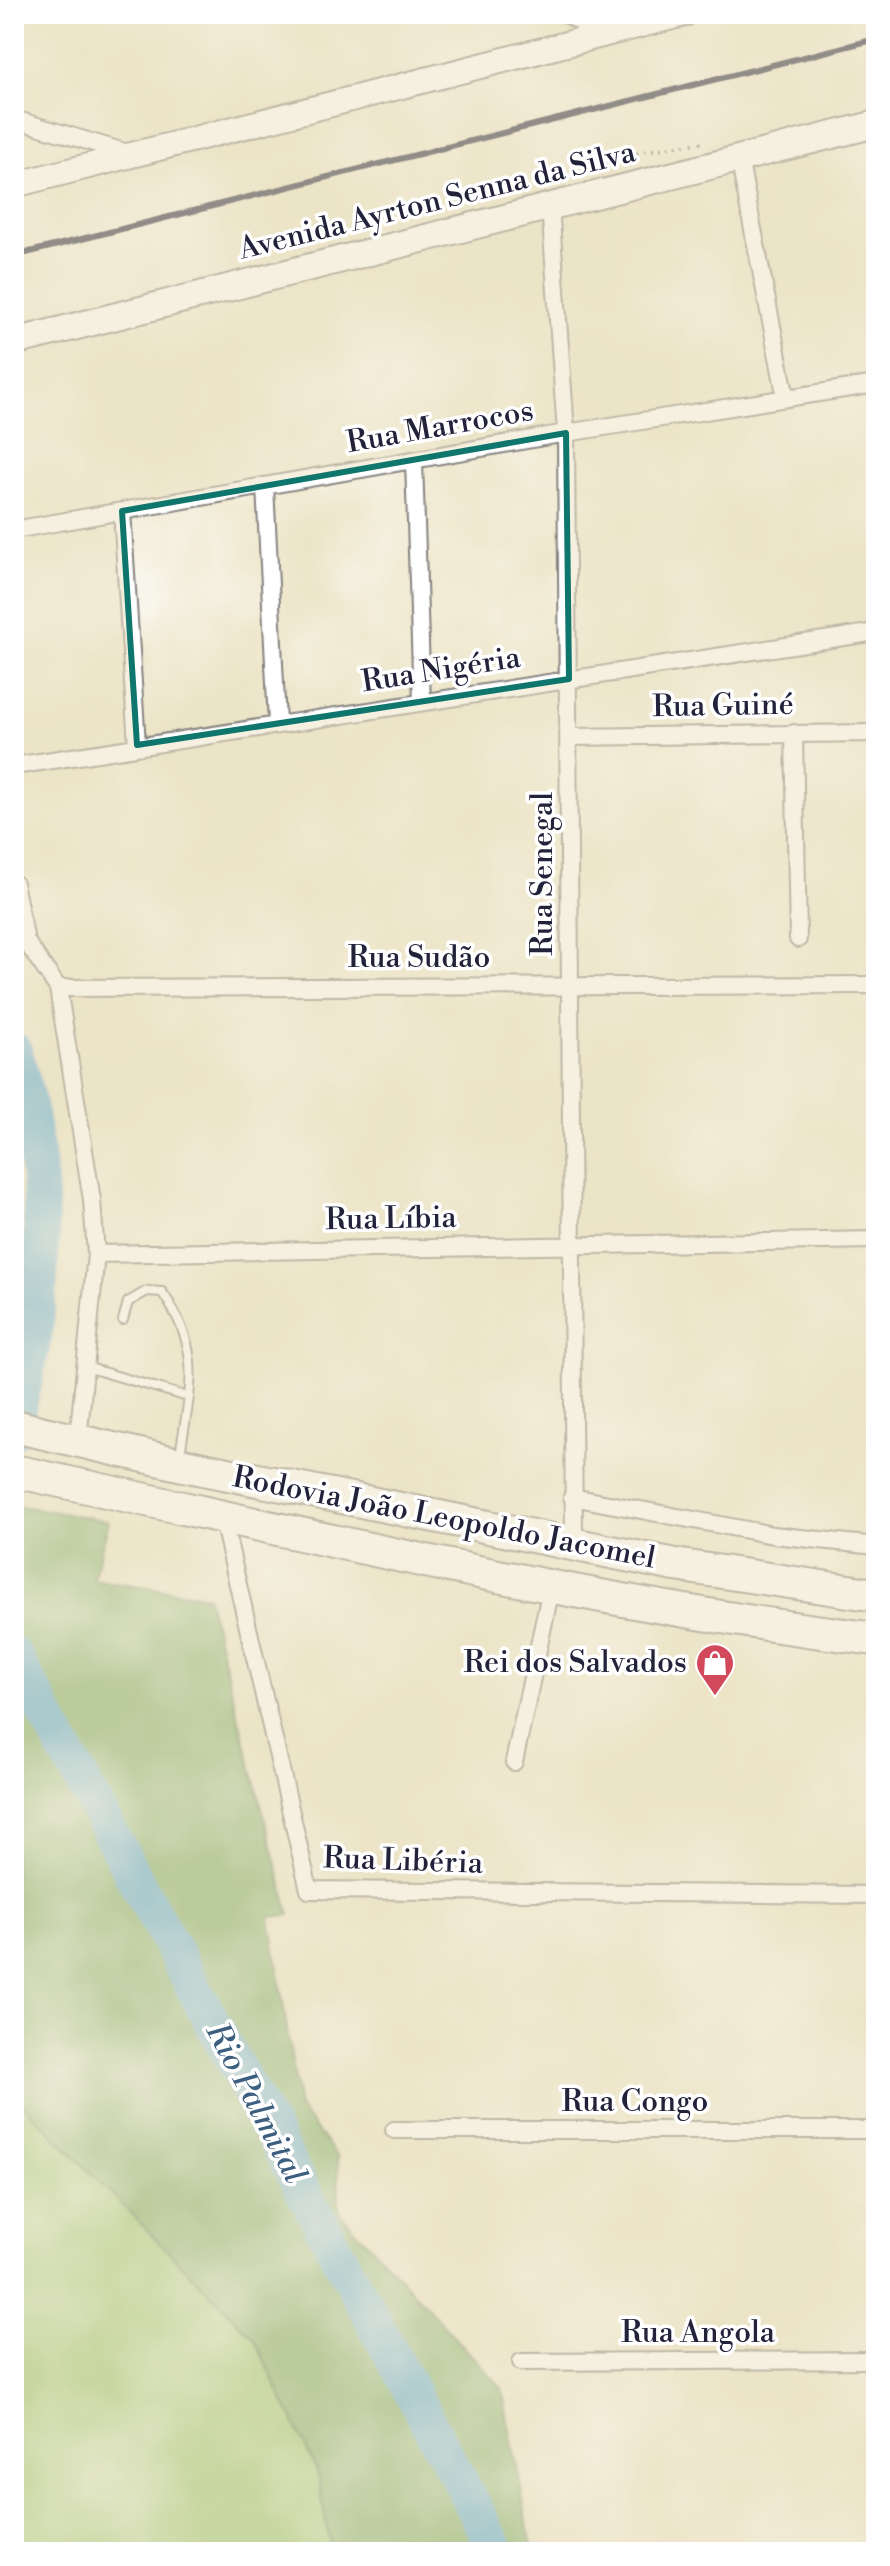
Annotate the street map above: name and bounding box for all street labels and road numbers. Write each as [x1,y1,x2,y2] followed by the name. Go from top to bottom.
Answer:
[234,133,640,269] street label: Avenida Ayrton Senna da Silva
[344,392,536,462] street label: Rua Marrocos
[359,639,524,701] street label: Rua Nigéria
[652,686,794,726] street label: Rua Guiné
[524,792,562,956] street label: Rua Senegal
[348,939,490,977] street label: Rua Sudão
[325,1199,458,1239] street label: Rua Líbia
[229,1458,659,1578] street label: Rodovia João Leopoldo Jacomel
[322,1839,484,1883] street label: Rua Libéria
[562,2083,708,2121] street label: Rua Congo
[621,2314,776,2352] street label: Rua Angola

